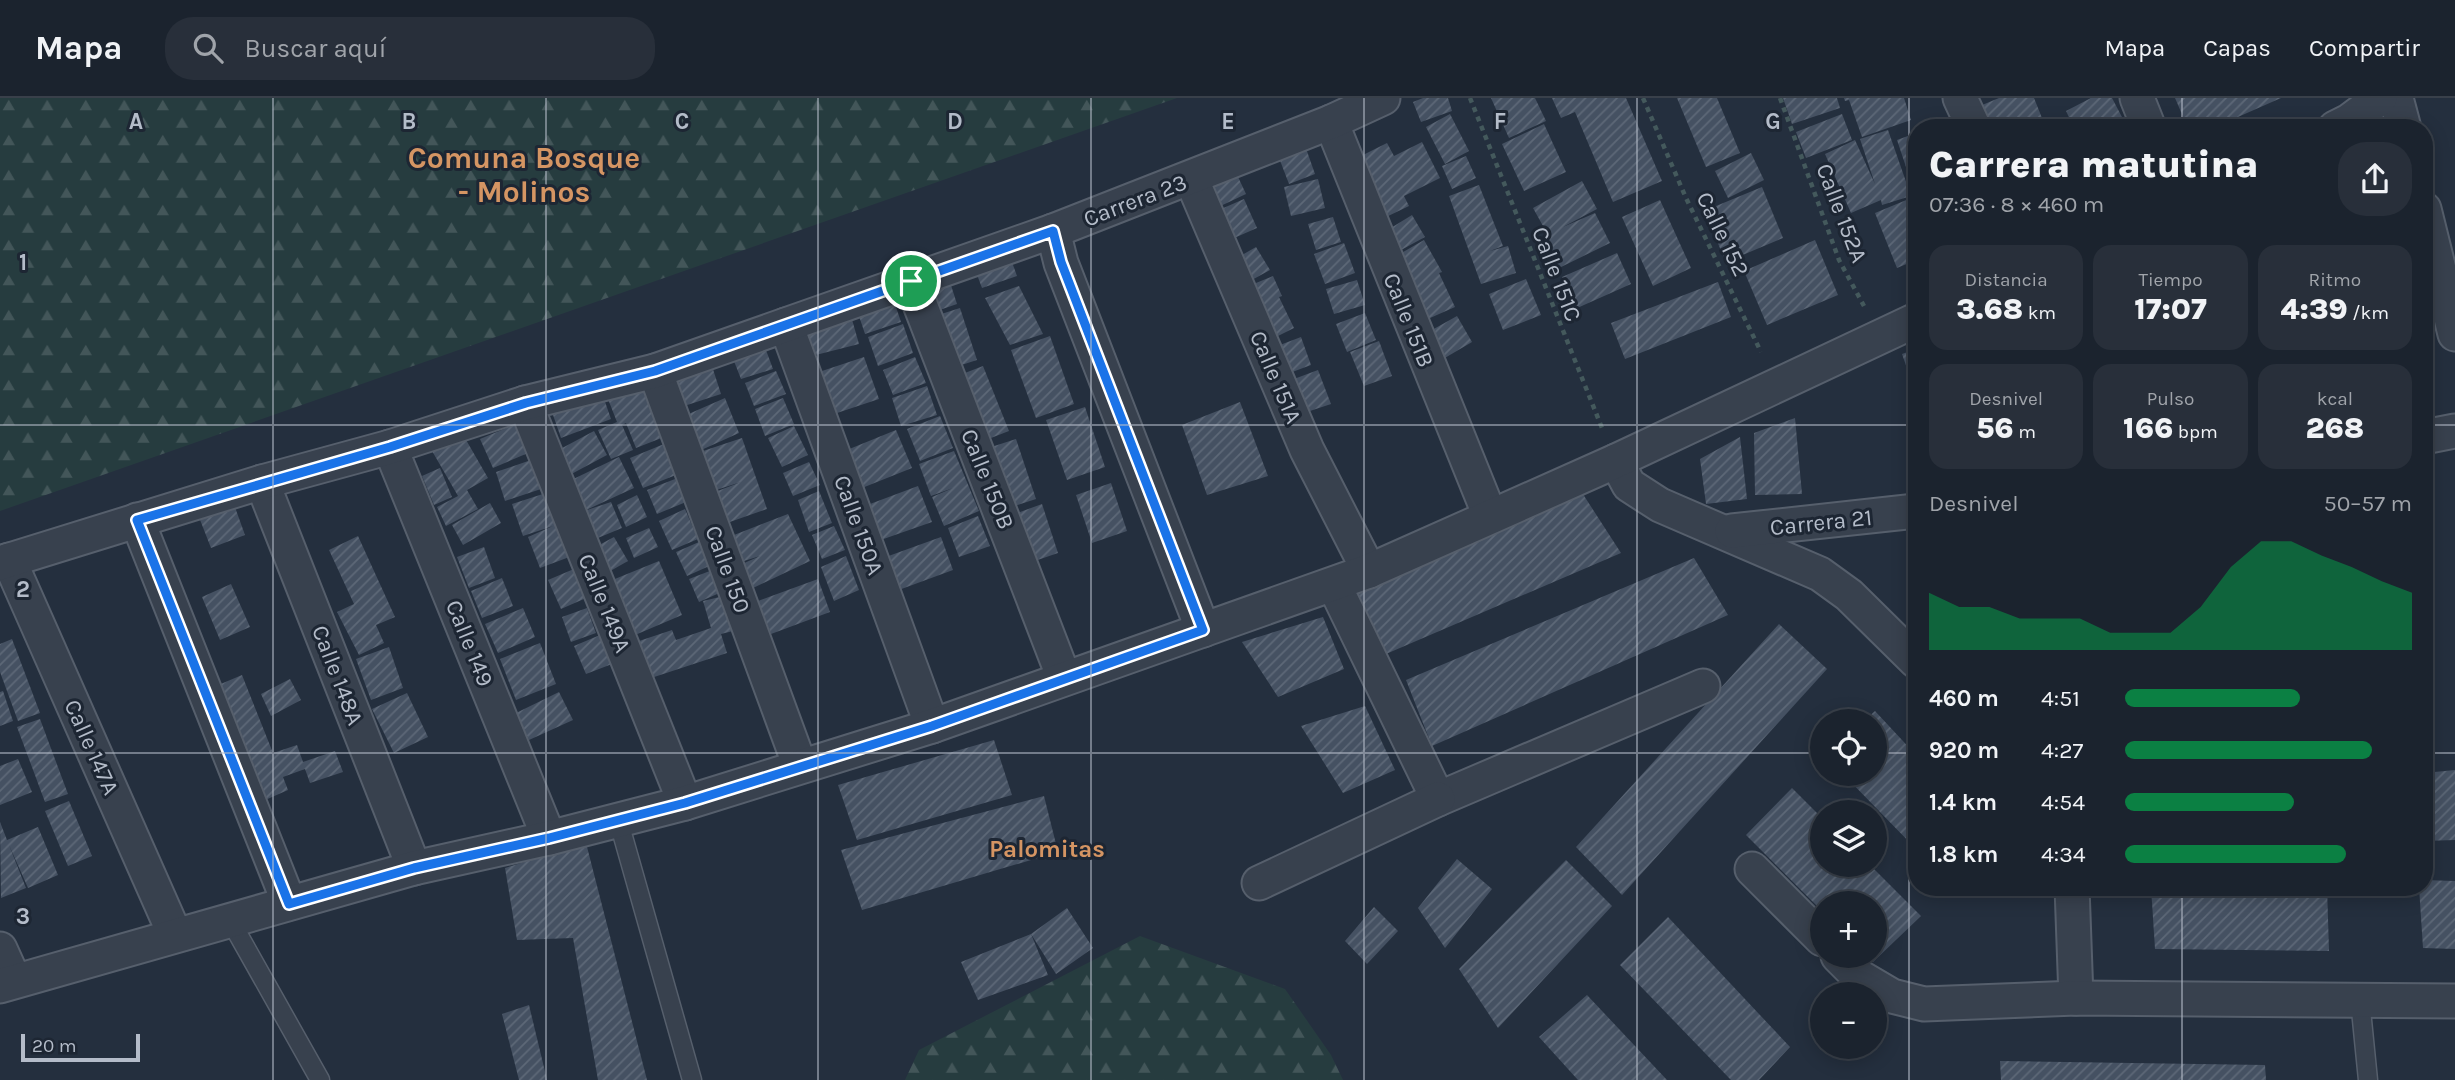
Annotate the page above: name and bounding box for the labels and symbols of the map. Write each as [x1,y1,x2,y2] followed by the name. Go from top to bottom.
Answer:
[129,108,143,135] text: A
[402,108,416,135] text: B
[675,108,689,135] text: C
[947,108,963,135] text: D
[1221,108,1235,135] text: E
[1494,108,1506,135] text: F
[1765,108,1781,135] text: G
[408,140,640,210] district label: Comuna Bosque - Molinos
[1810,160,1873,267] street label: Calle 152A
[1080,168,1191,233] street label: Carrera 23
[1691,187,1755,281] street label: Calle 152
[1526,223,1587,325] street label: Calle 151C
[19,249,27,276] text: 1
[881,251,941,311] pin
[1377,269,1440,371] street label: Calle 151B
[1244,327,1307,428] street label: Calle 151A
[955,425,1020,533] street label: Calle 150B
[828,472,889,579] street label: Calle 150A
[1769,504,1873,541] street label: Carrera 21
[699,522,756,617] street label: Calle 150
[573,550,637,656] street label: Calle 149A
[16,576,30,603] text: 2
[440,596,499,690] street label: Calle 149
[306,621,369,729] street label: Calle 148A
[59,695,124,799] street label: Calle 147A
[989,835,1105,863] district label: Palomitas
[16,903,30,930] text: 3
[21,1031,140,1063] scale bar

